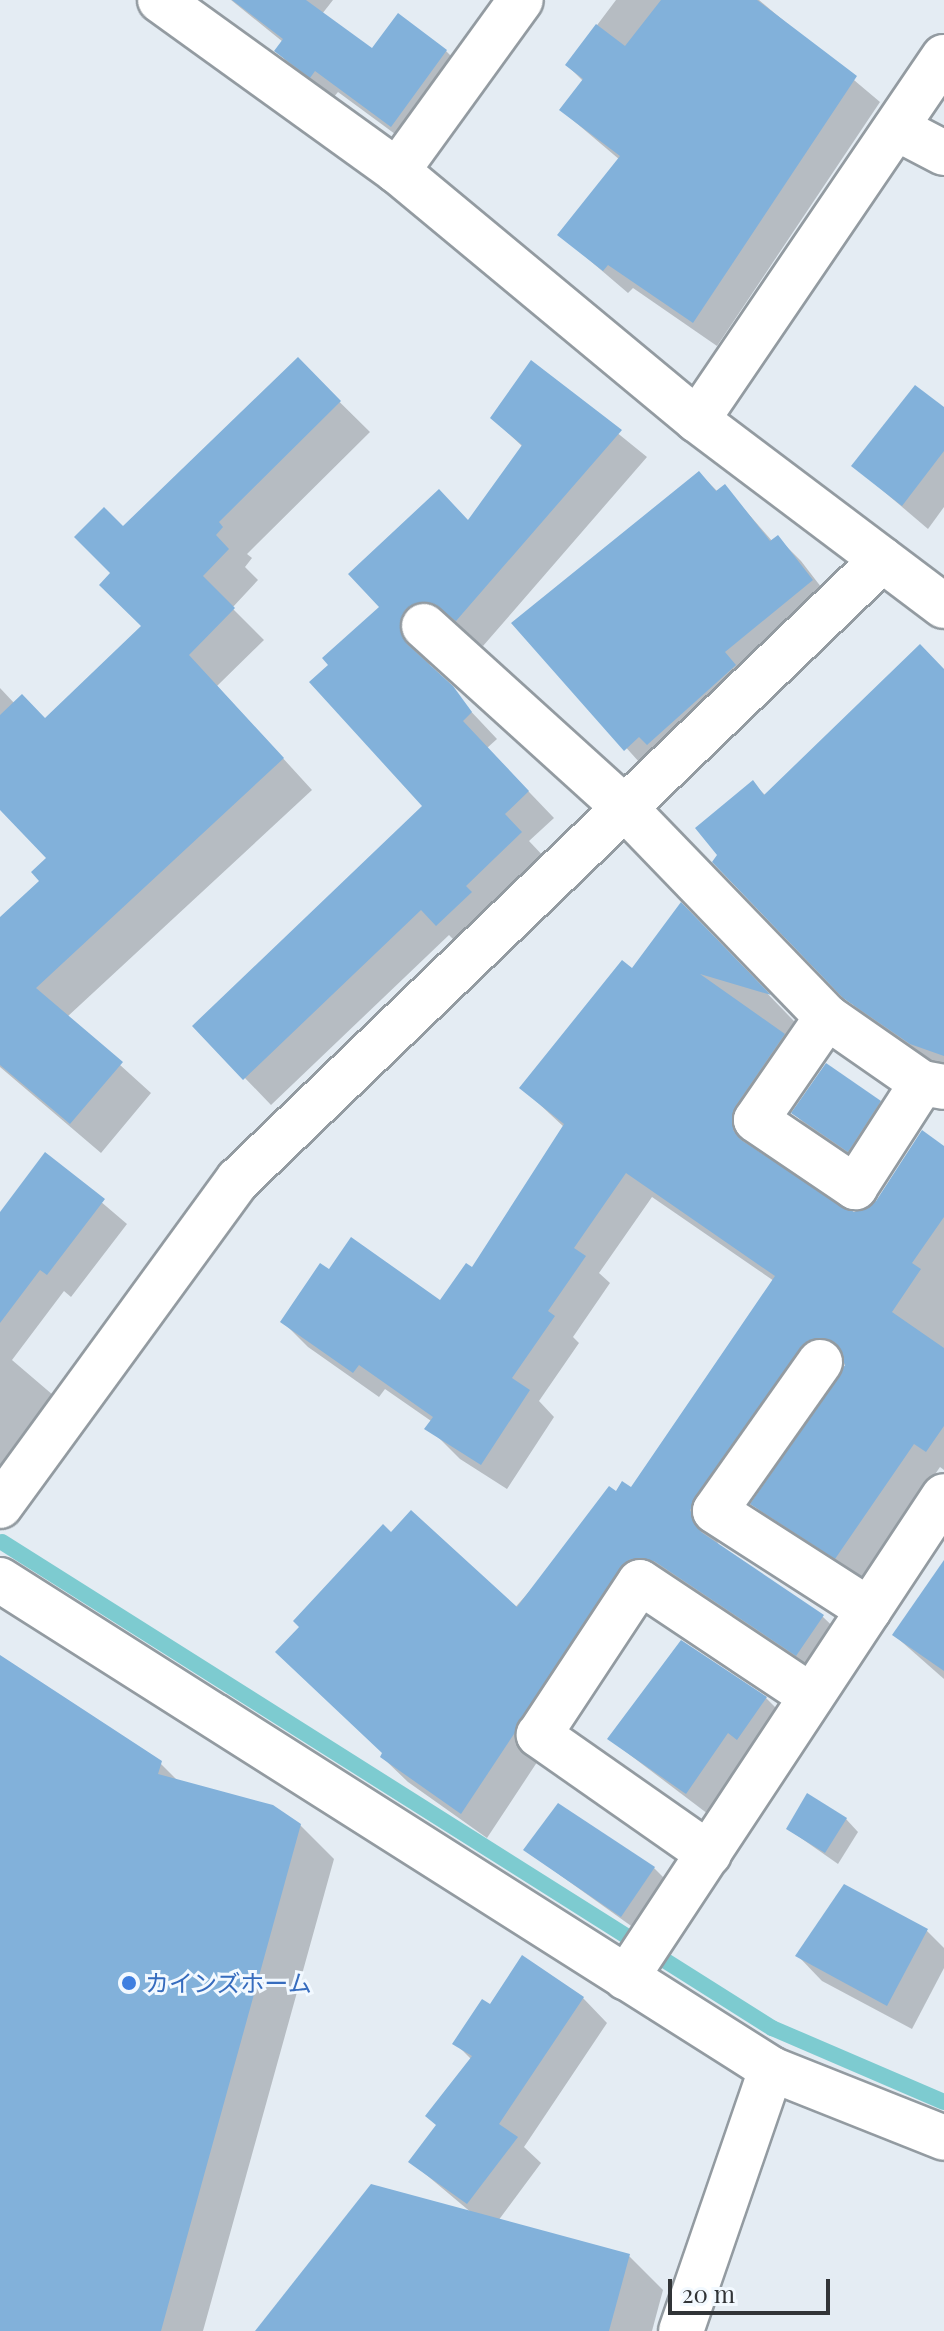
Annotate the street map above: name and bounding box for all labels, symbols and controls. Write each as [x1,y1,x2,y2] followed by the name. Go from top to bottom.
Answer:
[145,1969,313,1997] place label: カインズホーム
[120,1974,138,1992] marker: カインズホーム
[672,2263,834,2313] scale bar
[682,2277,735,2309] text: 20 m

